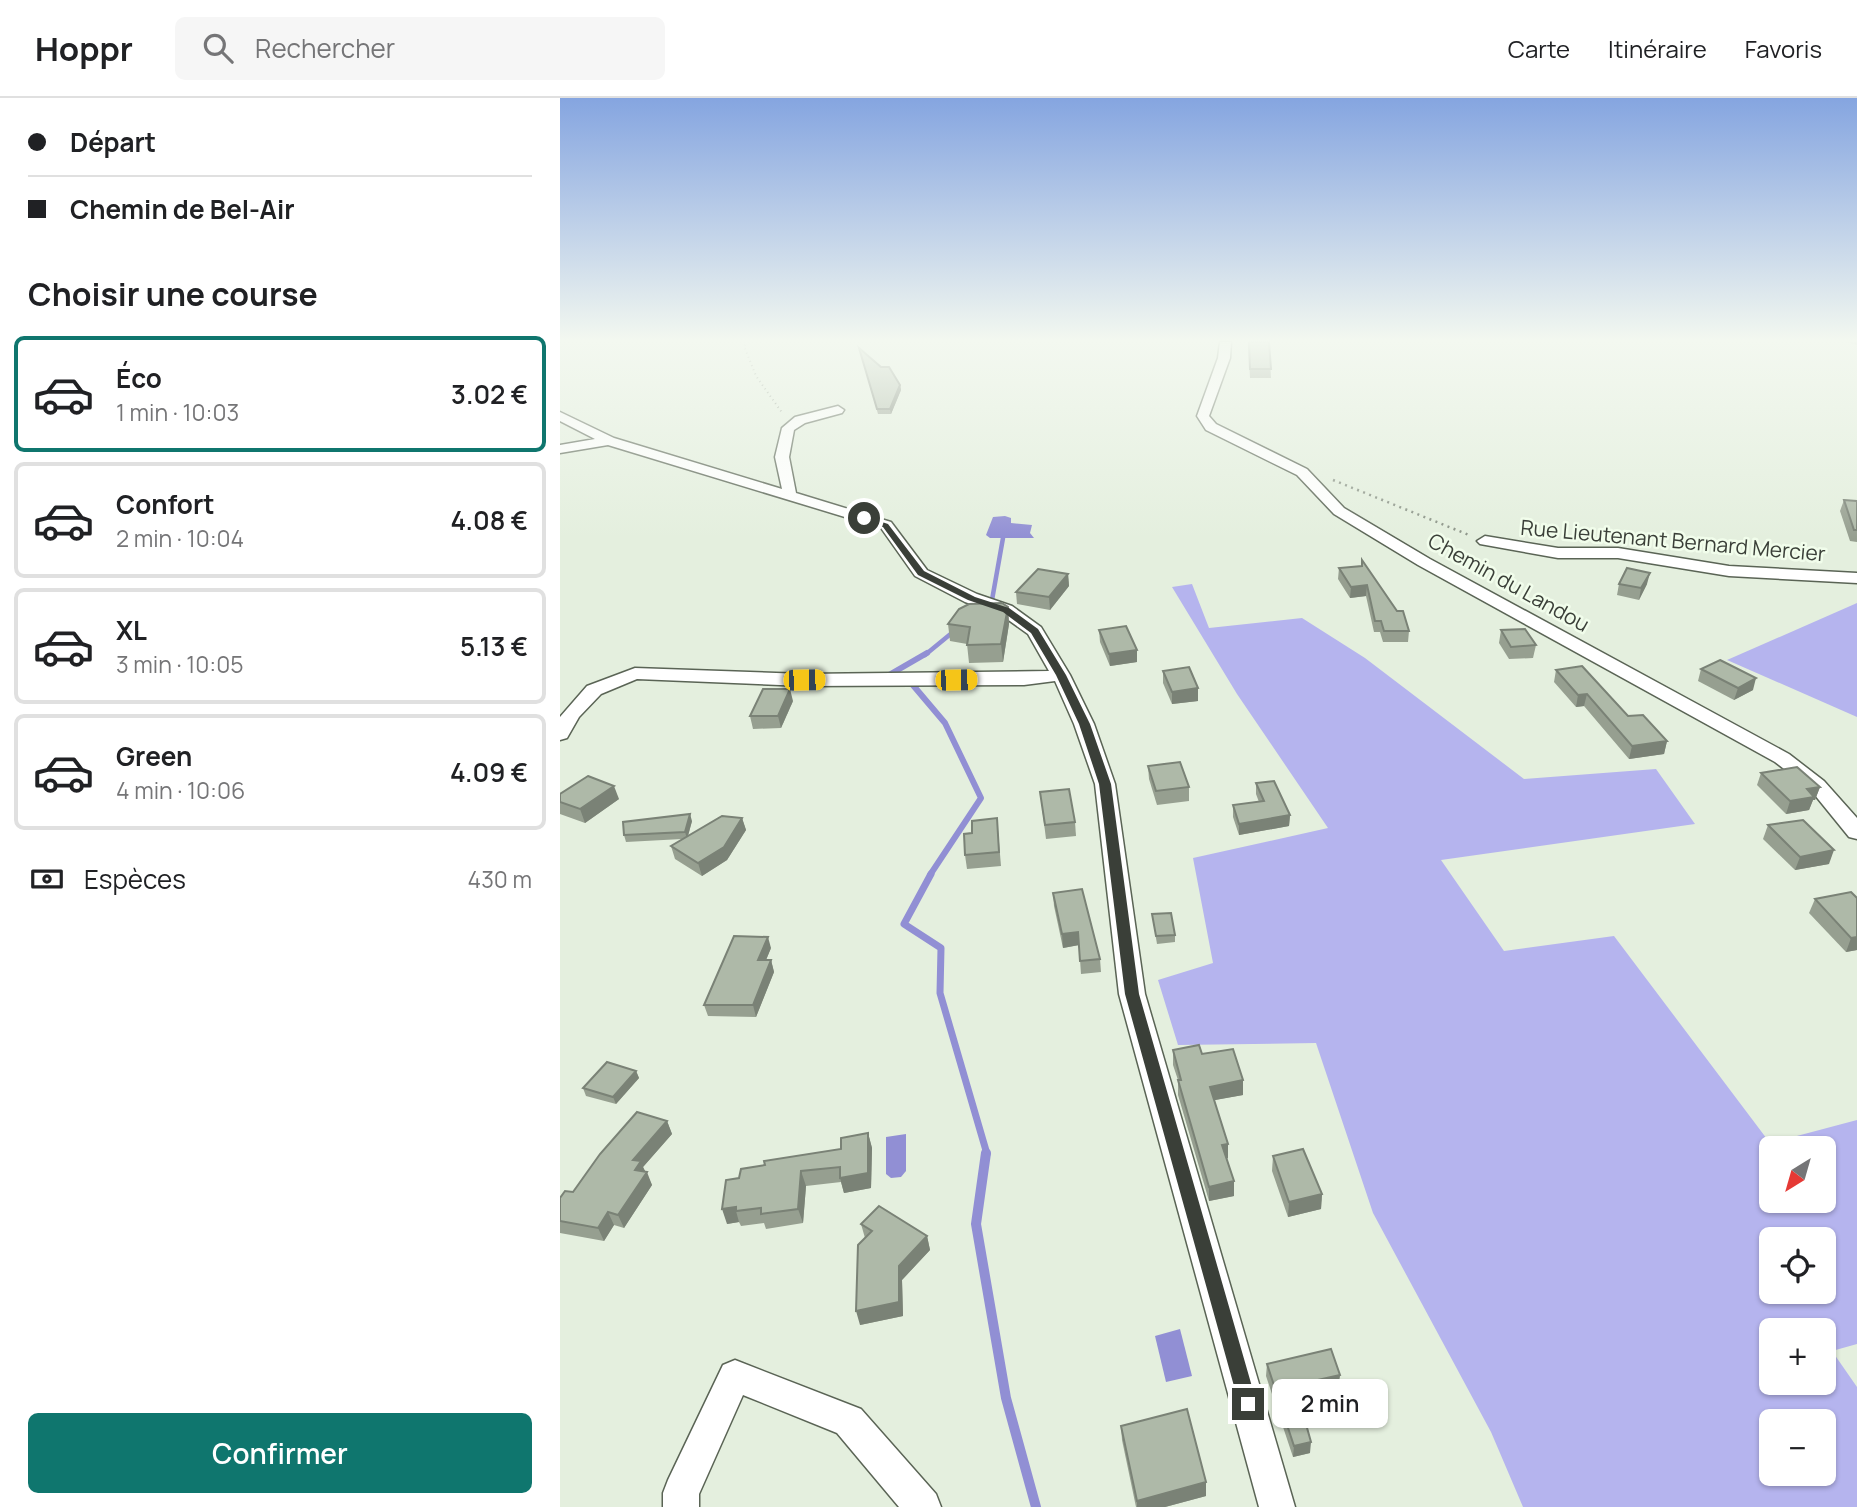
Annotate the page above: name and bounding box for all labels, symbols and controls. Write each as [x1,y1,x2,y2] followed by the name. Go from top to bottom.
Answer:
[175,17,665,80] search box
[35,26,133,71] text: Hoppr
[199,29,237,67] icon: search
[255,30,395,66] text: Rechercher
[1508,32,1570,65] text: Carte
[1608,32,1707,65] text: Itinéraire
[1745,32,1822,65] text: Favoris
[70,124,156,160] text: Départ
[70,191,295,227] text: Chemin de Bel-Air
[28,272,318,316] text: Choisir une course
[116,360,162,396] text: Éco
[32,363,95,426] icon: car
[451,376,528,412] text: 3.02 €
[116,396,239,428] text: 1 min · 10:03
[116,486,215,522] text: Confort
[32,489,95,552] icon: car
[450,502,528,538] text: 4.08 €
[848,502,880,534] route start
[1519,513,1827,567] street label: Rue Lieutenant Bernard Mercier
[116,522,244,554] text: 2 min · 10:04
[1423,526,1595,638] street label: Chemin du Landou
[116,612,147,648] text: XL
[32,615,95,678] icon: car
[460,628,528,664] text: 5.13 €
[116,648,243,680] text: 3 min · 10:05
[783,669,826,691] car
[935,669,978,691] car
[116,738,192,774] text: Green
[32,741,95,804] icon: car
[450,754,528,790] text: 4.09 €
[116,774,245,806] text: 4 min · 10:06
[28,860,66,898] icon: cash
[84,861,186,897] text: Espèces
[468,863,532,895] text: 430 m
[1759,1136,1836,1213] north arrow
[1759,1136,1836,1486] map controls
[1759,1227,1836,1304] button: locate
[1759,1318,1836,1395] button: +
[1272,1380,1388,1428] callout: 2 min
[1301,1387,1359,1419] text: 2 min
[1232,1388,1264,1420] route end
[1759,1409,1836,1486] button: −
[28,1413,532,1493] button: Confirmer

